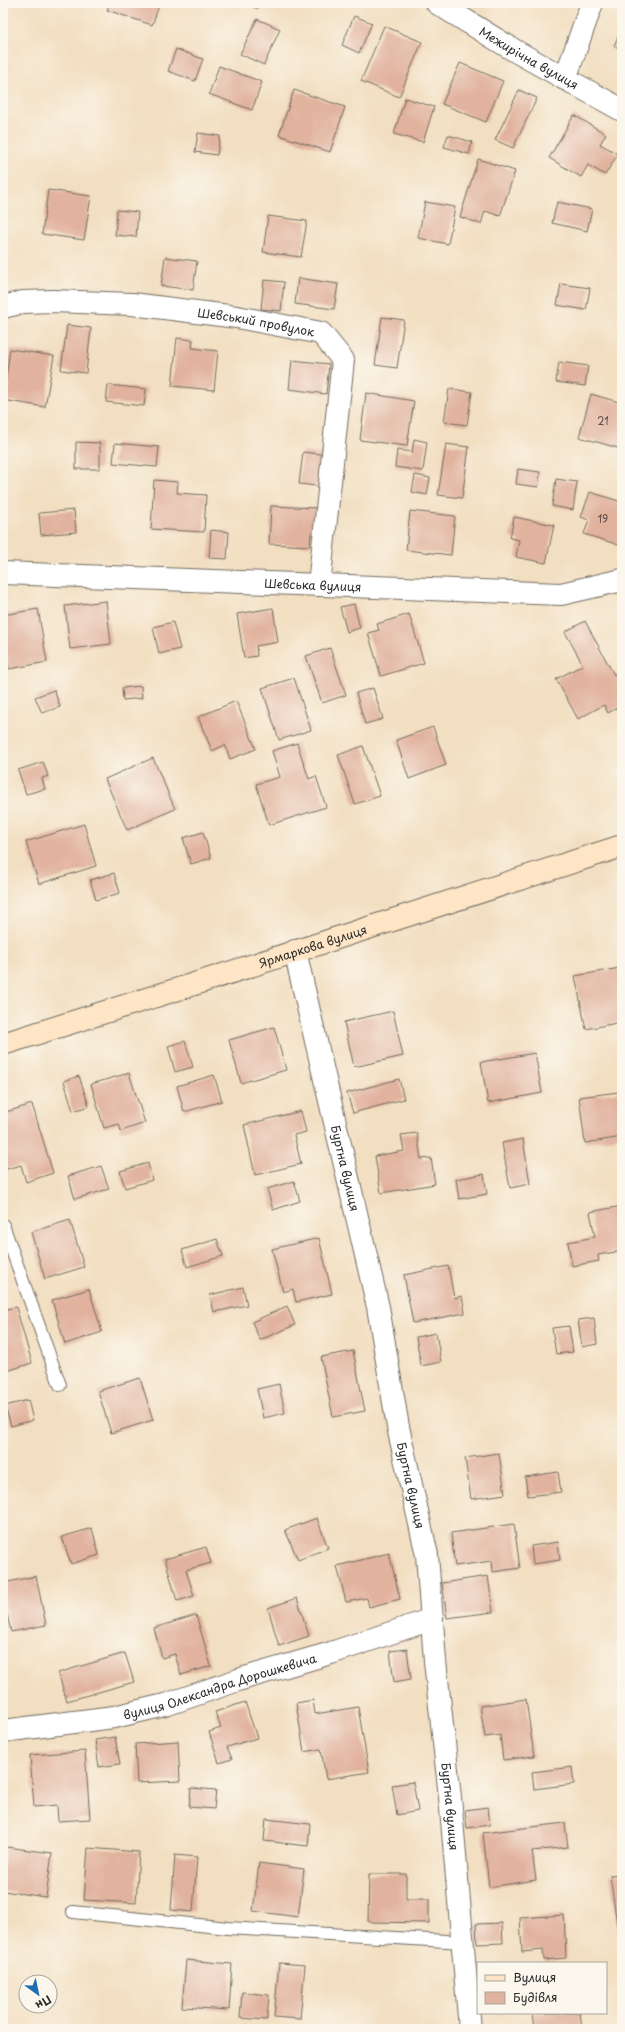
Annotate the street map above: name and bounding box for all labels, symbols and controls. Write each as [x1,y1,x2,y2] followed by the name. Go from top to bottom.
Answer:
[476,22,582,93] street label: Межирічна вулиця
[196,303,317,341] street label: Шевський провулок
[597,413,609,428] house number: 21
[598,511,608,526] house number: 19
[264,574,362,595] street label: Шевська вулиця
[256,920,369,972] street label: Ярмаркова вулиця
[327,1123,364,1213] street label: Буртна вулиця
[393,1440,430,1530] street label: Буртна вулиця
[121,1649,319,1724] street label: вулиця Олександра Дорошкевича
[437,1762,464,1851] street label: Буртна вулиця
[477,1962,607,2014] legend
[513,1968,556,1986] text: Вулиця
[18,1974,58,2014] north arrow
[513,1988,558,2006] text: Будівля
[32,1991,55,2014] text: Пн

